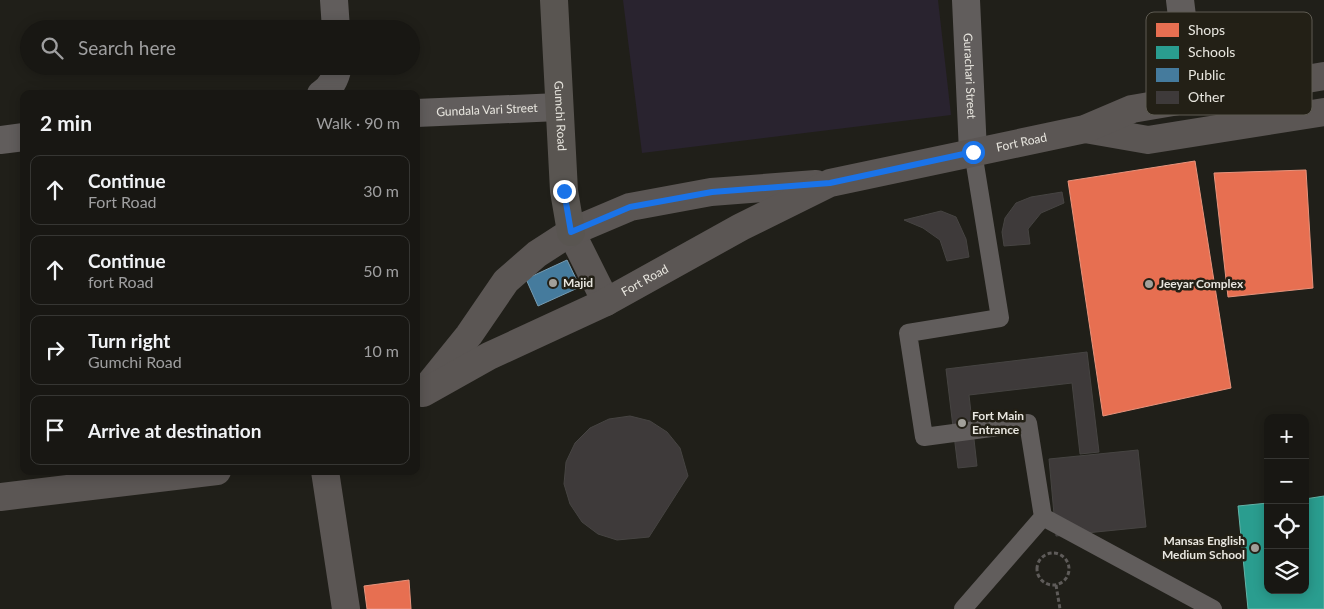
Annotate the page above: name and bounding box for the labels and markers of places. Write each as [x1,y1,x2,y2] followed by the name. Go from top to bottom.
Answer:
[563,275,593,290] place label: Majid
[1159,276,1244,291] place label: Jeeyar Complex
[547,277,559,289] marker: Majid
[1143,278,1155,290] marker: Jeeyar Complex
[972,408,1024,437] place label: Fort Main Entrance
[956,417,968,429] marker: Fort Main Entrance
[1162,533,1245,562] place label: Mansas English Medium School
[1249,542,1261,554] marker: Mansas English Medium School

